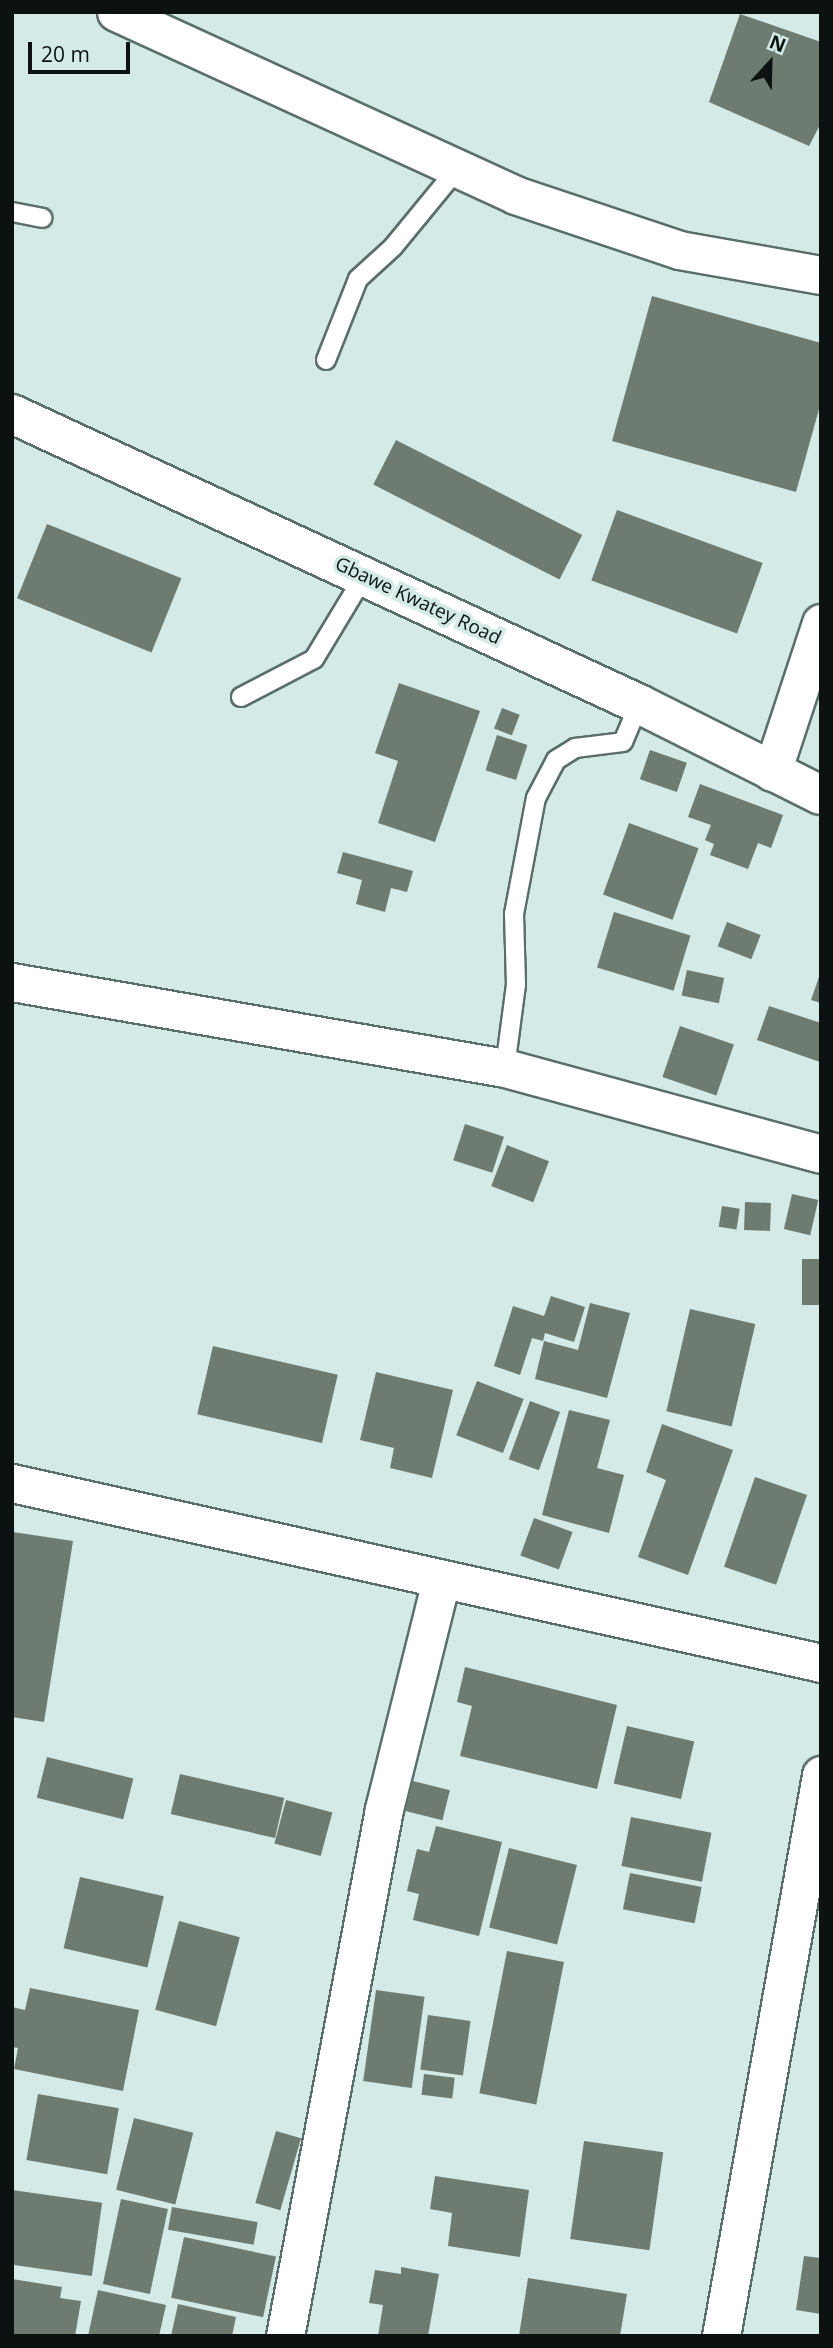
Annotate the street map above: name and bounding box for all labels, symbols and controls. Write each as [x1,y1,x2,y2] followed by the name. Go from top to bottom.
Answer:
[32,28,133,72] scale bar
[735,28,805,98] north arrow
[766,29,790,58] text: N
[41,40,90,68] text: 20 m
[331,553,505,649] street label: Gbawe Kwatey Road

